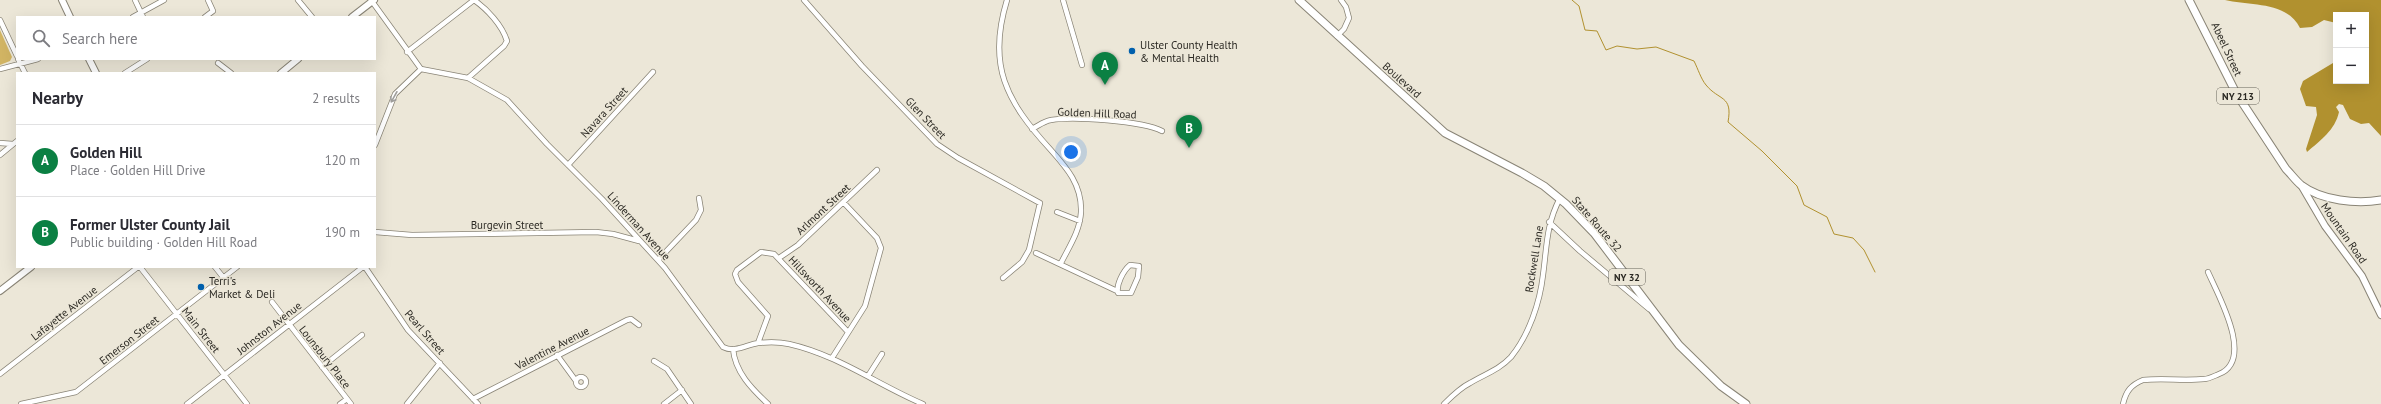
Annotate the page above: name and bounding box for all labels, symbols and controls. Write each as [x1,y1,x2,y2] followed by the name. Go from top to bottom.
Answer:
[2333,12,2369,84] map controls
[2333,12,2369,48] button: +
[16,16,376,60] search box
[2208,20,2246,78] street label: Abeel Street
[30,27,52,49] icon: search
[62,29,138,48] text: Search here
[1140,38,1237,65] place label: Ulster County Health & Mental Health
[1127,46,1137,56] marker: Ulster County Health & Mental Health
[2333,48,2369,84] button: −
[1092,52,1118,85] pin: A
[1380,59,1424,101] street label: Boulevard
[577,83,631,140] street label: Navara Street
[32,87,83,109] text: Nearby
[2217,88,2259,104] road number: NY 213
[312,90,360,107] text: 2 results
[389,91,397,103] one-way arrow
[903,94,949,142] street label: Glen Street
[1057,105,1137,121] street label: Golden Hill Road
[1176,115,1202,148] pin: B
[1061,142,1081,162] your location
[70,143,142,162] text: Golden Hill
[41,152,49,169] text: A
[325,152,360,169] text: 120 m
[70,162,205,179] text: Place · Golden Hill Drive
[793,180,853,238] street label: Arlmont Street
[605,189,674,263] street label: Linderman Avenue
[1569,193,1625,255] street label: State Route 32
[2318,200,2370,266] street label: Mountain Road
[70,215,230,234] text: Former Ulster County Jail
[471,218,544,232] street label: Burgevin Street
[41,224,49,241] text: B
[325,224,360,241] text: 190 m
[1522,224,1546,293] street label: Rockwell Lane
[70,234,257,251] text: Public building · Golden Hill Road
[786,253,855,326] street label: Hillsworth Avenue
[1609,269,1645,285] road number: NY 32
[209,274,275,301] place label: Terri's Market & Deli
[28,282,100,343] street label: Lafayette Avenue
[196,282,206,292] marker: Terri's Market & Deli
[233,298,304,358] street label: Johnston Avenue
[179,304,223,356] street label: Main Street
[402,307,448,357] street label: Pearl Street
[96,312,162,368] street label: Emerson Street
[296,323,354,392] street label: Lounsbury Place
[512,323,592,373] street label: Valentine Avenue

